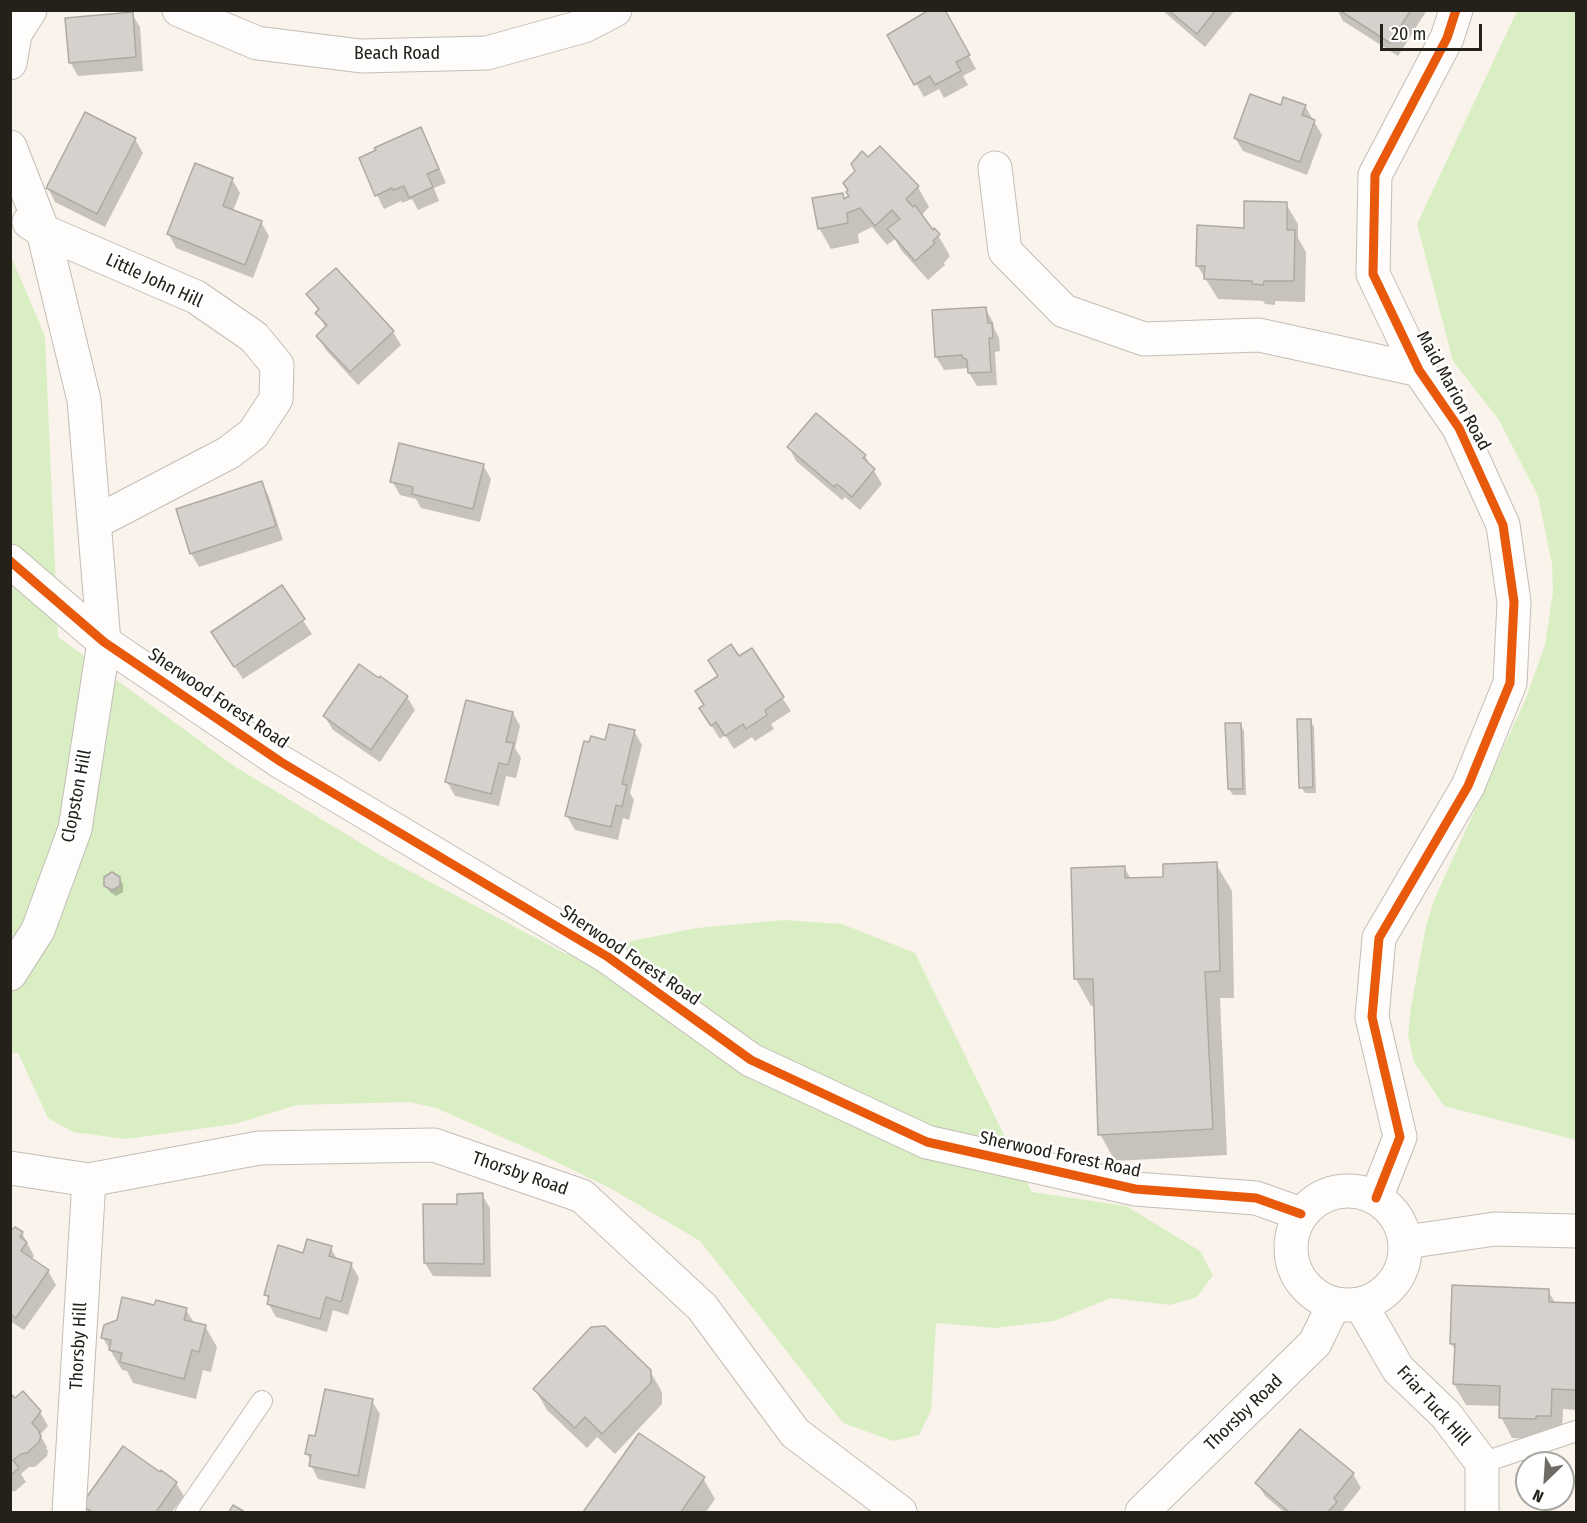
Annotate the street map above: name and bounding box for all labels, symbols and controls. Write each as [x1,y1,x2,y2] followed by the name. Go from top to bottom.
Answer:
[1383,12,1485,50] scale bar
[1391,23,1426,45] text: 20 m
[354,43,440,65] street label: Beach Road
[102,249,206,313] street label: Little John Hill
[1411,328,1495,454] street label: Maid Marion Road
[144,644,292,754] street label: Sherwood Forest Road
[57,748,97,844] street label: Clopston Hill
[556,901,704,1011] street label: Sherwood Forest Road
[977,1127,1143,1183] street label: Sherwood Forest Road
[469,1147,571,1201] street label: Thorsby Road
[66,1302,92,1390] street label: Thorsby Hill
[1392,1362,1474,1450] street label: Friar Tuck Hill
[1201,1370,1287,1456] street label: Thorsby Road
[1515,1451,1575,1511] north arrow
[1530,1485,1546,1507] text: N

